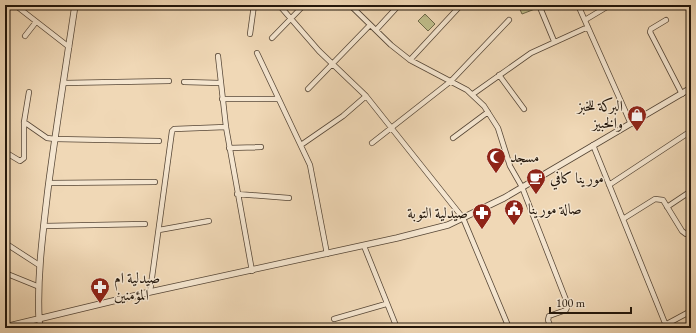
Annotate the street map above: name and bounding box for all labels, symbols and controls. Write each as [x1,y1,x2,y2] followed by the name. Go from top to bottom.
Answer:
[575,96,623,132] place label: البركة للخبز والخبيز
[626,104,648,132] shop icon: البركة للخبز والخبيز
[485,146,507,174] mosque icon: مسجد
[510,147,539,166] place label: مسجد
[525,167,547,195] cafe icon: مورينا كافي
[550,168,604,190] place label: مورينا كافي
[503,198,525,226] public building icon: صالة مورينا
[528,199,582,219] place label: صالة مورينا
[471,202,493,230] pharmacy icon: صيدلية التوبة
[407,203,468,222] place label: صيدلية التوبة
[114,268,160,304] place label: صيدلية ام المؤمنين
[89,276,111,304] pharmacy icon: صيدلية ام المؤمنين
[550,289,631,315] scale bar
[556,295,586,311] text: 100 m

